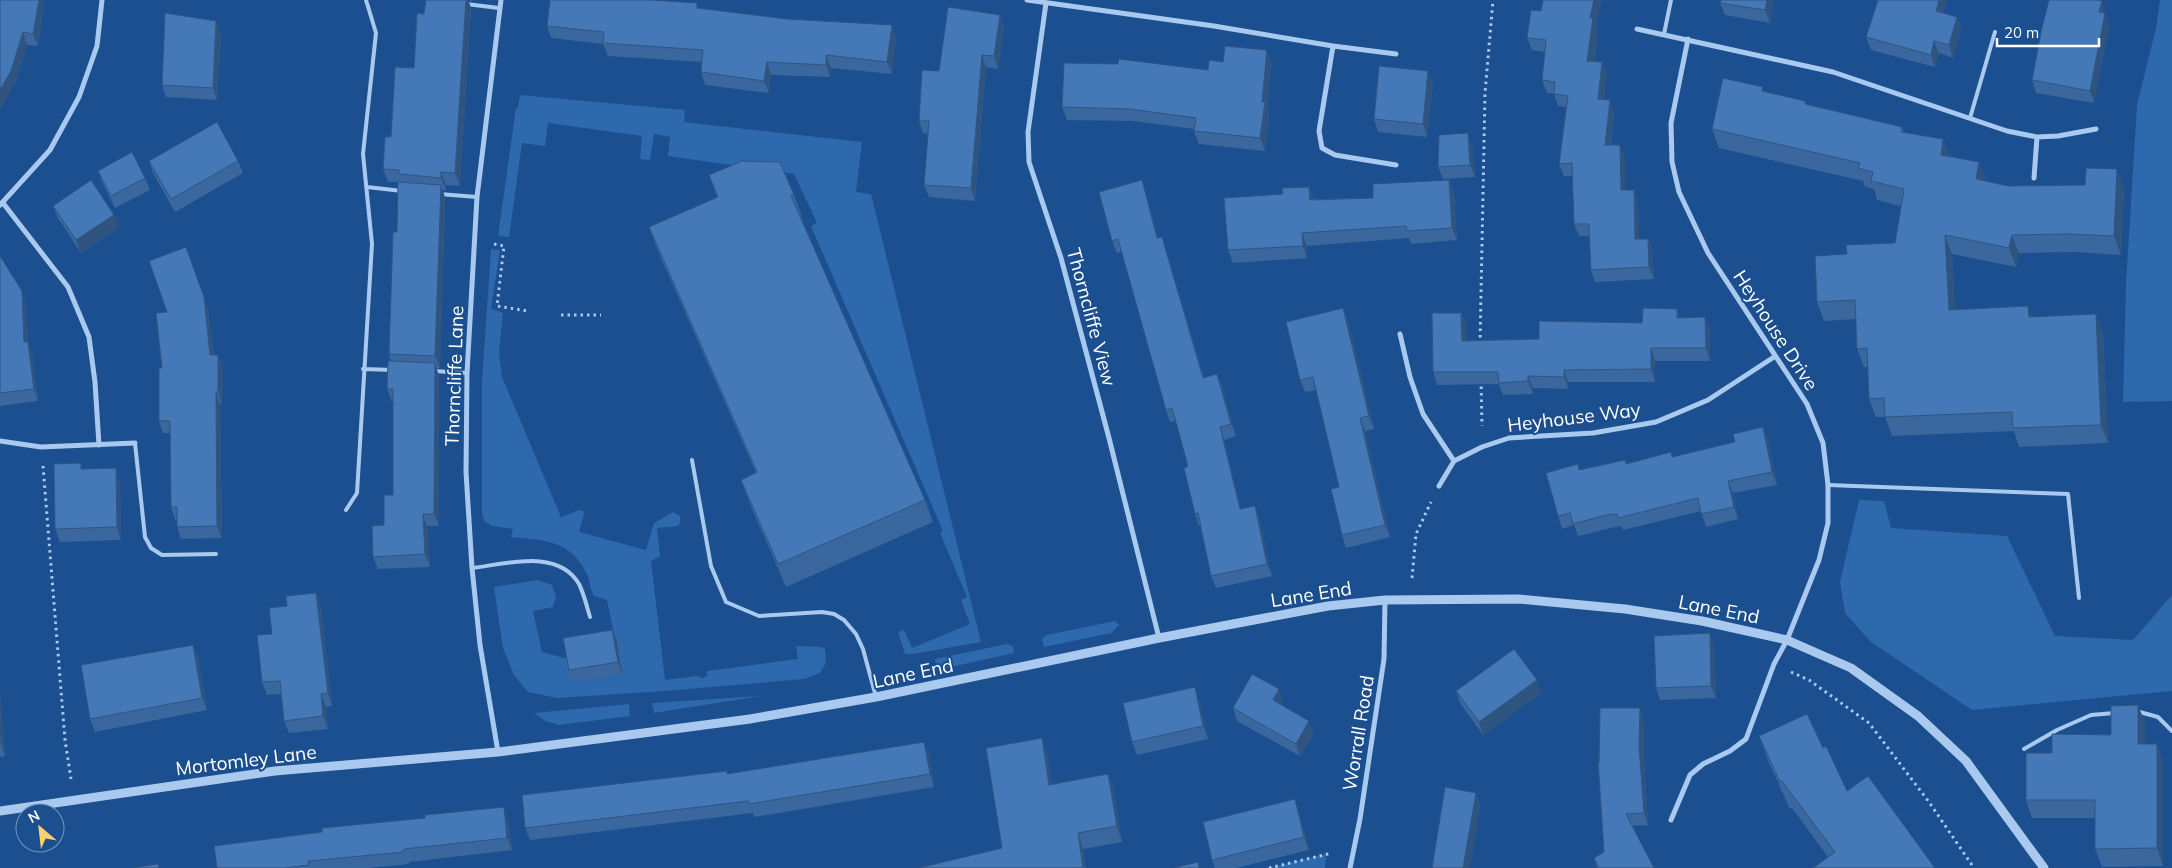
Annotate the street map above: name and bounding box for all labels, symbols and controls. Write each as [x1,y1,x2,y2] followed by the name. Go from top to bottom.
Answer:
[1997,15,2100,47] scale bar
[2004,23,2039,42] text: 20 m
[1062,245,1122,389] street label: Thorncliffe View
[1728,265,1824,395] street label: Heyhouse Drive
[440,305,468,447] street label: Thorncliffe Lane
[1506,397,1642,437] street label: Heyhouse Way
[1269,576,1353,612] street label: Lane End
[1677,589,1761,629] street label: Lane End
[870,653,956,693] street label: Lane End
[1337,674,1379,792] street label: Worrall Road
[174,739,318,781] street label: Mortomley Lane
[15,803,65,853] north arrow
[25,806,43,827] text: N

